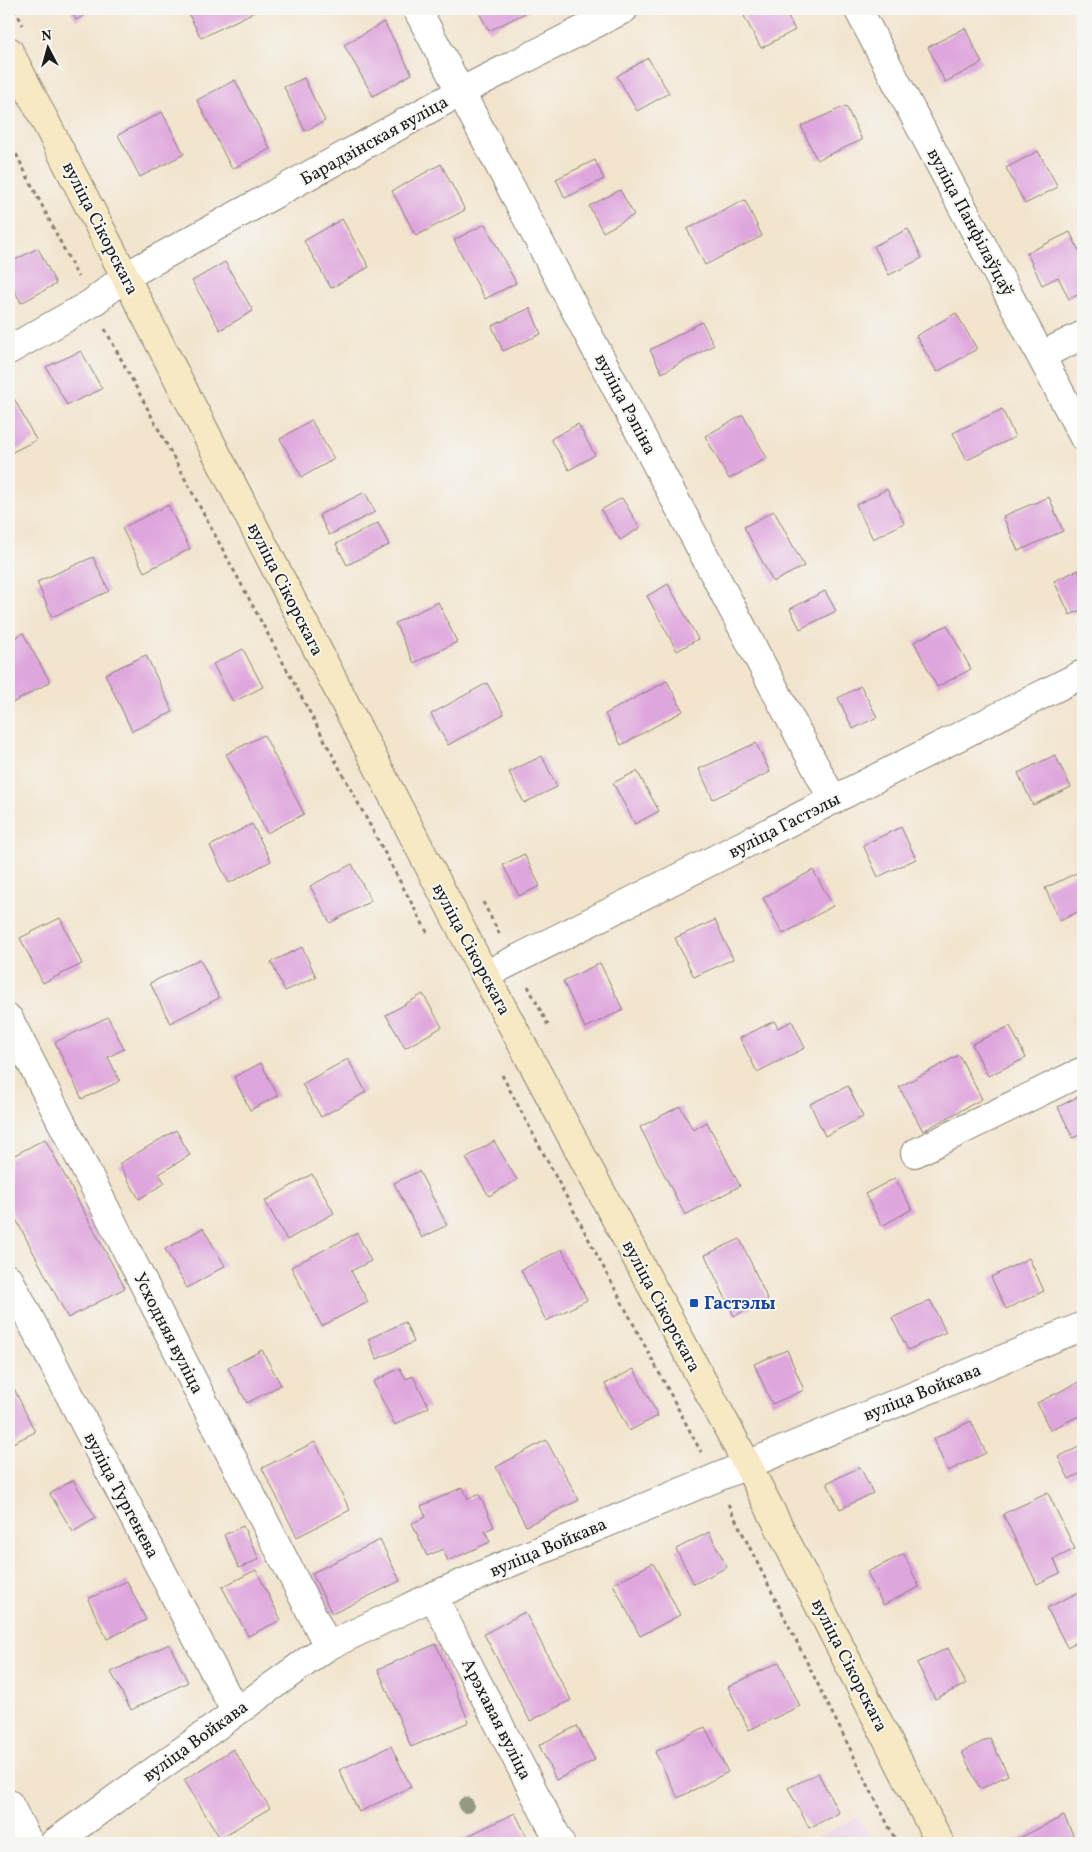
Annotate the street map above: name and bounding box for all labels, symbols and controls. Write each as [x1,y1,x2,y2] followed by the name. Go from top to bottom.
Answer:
[22,22,72,72] north arrow
[41,27,53,47] text: N
[296,90,453,192] street label: Барадзінская вуліца
[920,144,1019,301] street label: вуліца Панфілаўцаў
[55,158,144,300] street label: вуліца Сікорскага
[588,350,662,460] street label: вуліца Рэпіна
[240,519,329,661] street label: вуліца Сікорскага
[724,787,845,865] street label: вуліца Гастэлы
[425,879,516,1020] street label: вуліца Сікорскага
[615,1236,706,1377] street label: вуліца Сікорскага
[126,1269,209,1399] street label: Усходняя вуліца
[704,1292,775,1317] place label: Гастэлы
[688,1297,700,1309] marker: Гастэлы
[860,1358,985,1428] street label: вуліца Войкава
[77,1428,164,1563] street label: вуліца Тургенева
[486,1512,611,1584] street label: вуліца Войкава
[804,1595,893,1737] street label: вуліца Сікорскага
[454,1655,537,1785] street label: Арэхавая вуліца
[138,1695,254,1789] street label: вуліца Войкава

